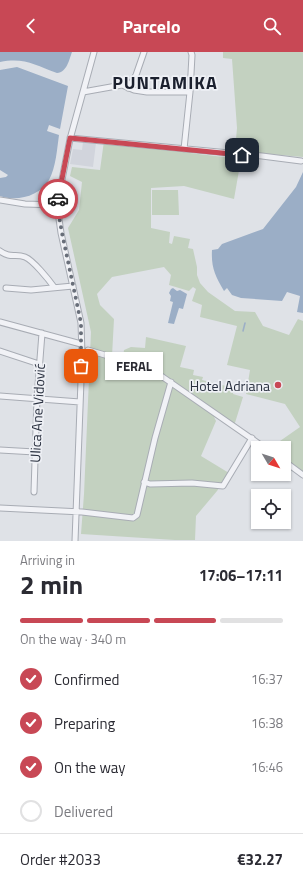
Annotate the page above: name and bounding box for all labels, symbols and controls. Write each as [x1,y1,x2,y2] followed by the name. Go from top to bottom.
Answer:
[123,13,180,40] text: Parcelo
[20,15,42,37] icon: back
[261,15,283,37] icon: search
[112,69,218,96] district label: PUNTAMIKA
[225,138,259,172] pin
[231,144,253,166] icon: home
[38,179,78,219] courier
[47,188,69,210] icon: car
[64,349,98,383] pin
[105,352,163,380] callout: FERAL
[70,355,92,377] icon: bag
[116,356,152,376] text: FERAL
[24,363,50,463] street label: Ulica Ane Vidović
[190,375,270,396] place label: Hotel Adriana
[273,380,283,390] marker: Hotel Adriana
[251,441,291,481] north arrow
[251,441,291,529] map controls
[251,489,291,529] button: locate
[20,550,75,570] text: Arriving in
[199,564,283,587] text: 17:06–17:11
[20,565,83,604] text: 2 min
[20,629,126,649] text: On the way · 340 m
[20,668,42,690] icon: check
[54,668,119,691] text: Confirmed
[251,669,283,689] text: 16:37
[20,712,42,734] icon: check
[54,712,115,735] text: Preparing
[251,713,283,733] text: 16:38
[20,756,42,778] icon: check
[54,756,126,779] text: On the way
[251,757,283,777] text: 16:46
[54,800,113,823] text: Delivered
[20,848,101,871] text: Order #2033
[237,848,283,871] text: €32.27

